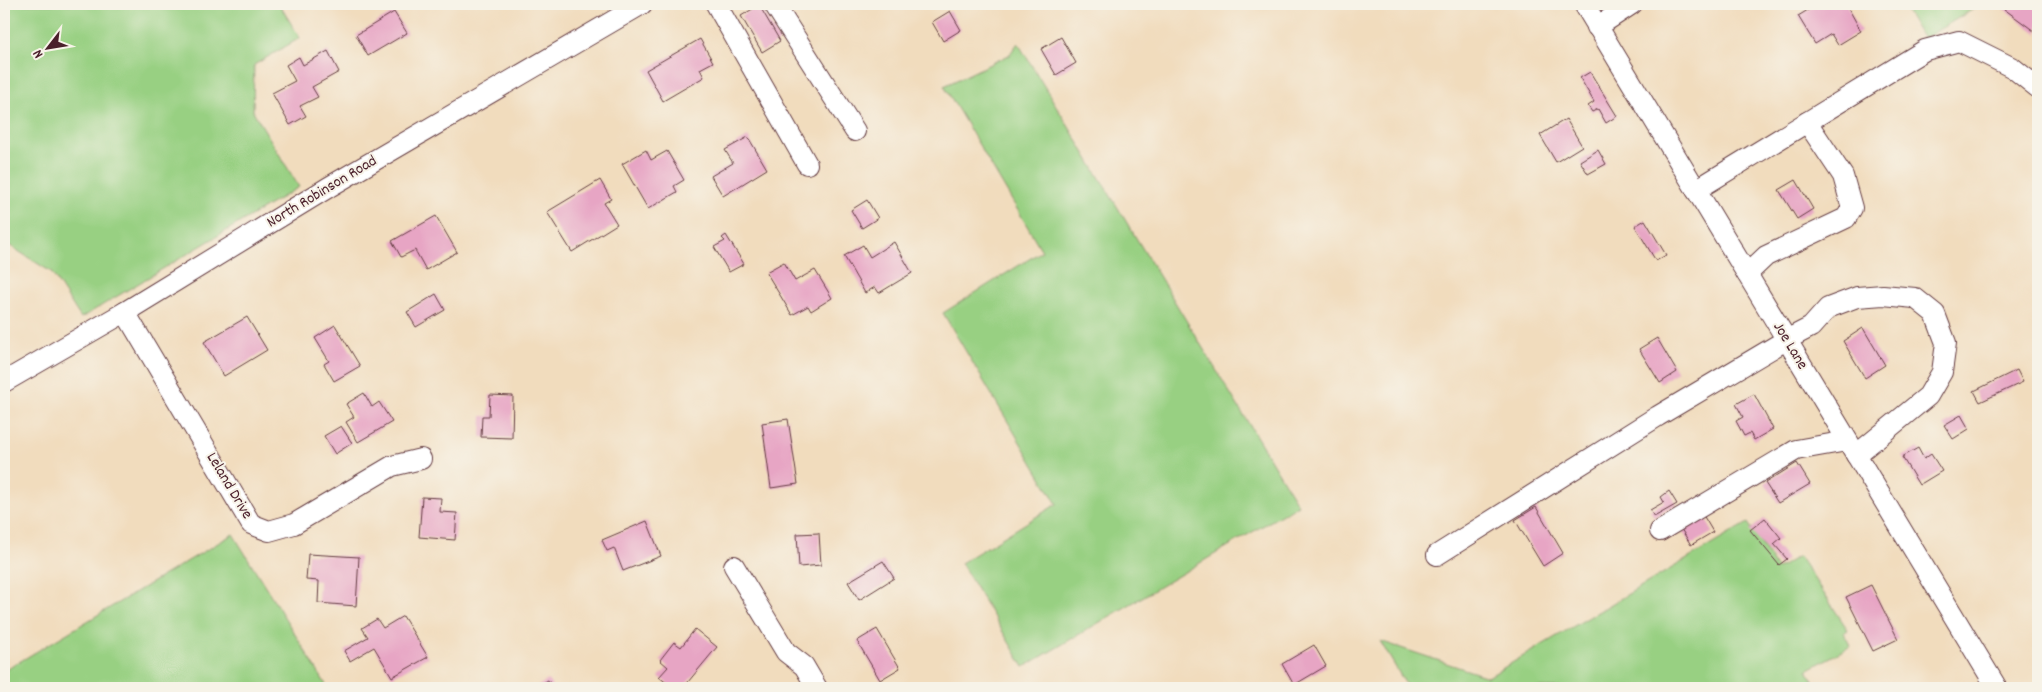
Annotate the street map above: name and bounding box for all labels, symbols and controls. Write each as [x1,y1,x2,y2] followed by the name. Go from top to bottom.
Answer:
[22,22,72,72] north arrow
[28,45,49,62] text: N
[263,150,381,234] street label: North Robinson Road
[1767,318,1813,374] street label: Joe Lane
[200,448,258,524] street label: Leland Drive

